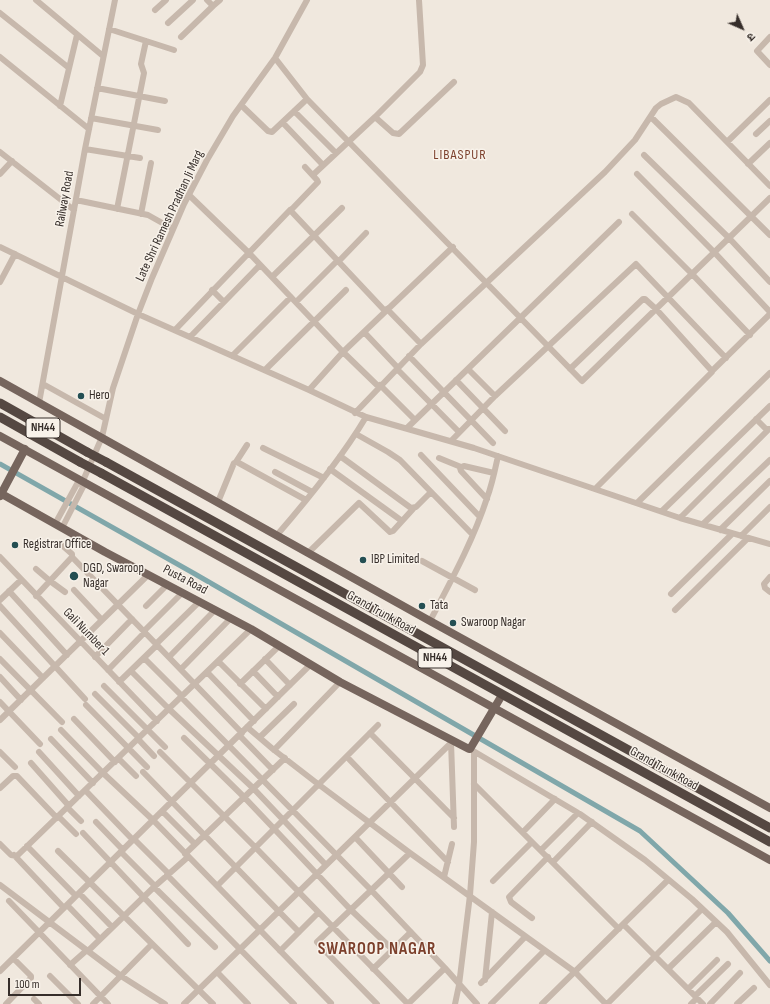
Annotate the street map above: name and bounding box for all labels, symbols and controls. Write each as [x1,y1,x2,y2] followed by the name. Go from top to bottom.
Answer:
[722,8,762,48] north arrow
[744,30,758,44] text: उ
[433,147,487,163] district label: LIBASPUR
[133,148,207,284] street label: Late Shri Ramesh Pradhan Ji Marg
[52,170,78,228] street label: Railway Road
[89,388,110,404] place label: Hero
[76,391,86,401] marker: Hero
[26,418,60,438] road number: NH44
[23,537,91,553] place label: Registrar Office
[10,540,20,550] marker: Registrar Office
[371,552,419,568] place label: IBP Limited
[358,555,368,565] marker: IBP Limited
[83,561,144,592] place label: DGD, Swaroop Nagar
[160,562,210,598] street label: Pusta Road
[68,570,80,582] marker: DGD, Swaroop Nagar
[344,588,418,638] street label: Grand Trunk Road
[430,598,448,614] place label: Tata
[417,601,427,611] marker: Tata
[60,605,112,659] street label: Gali Number 1
[461,615,526,631] place label: Swaroop Nagar
[448,618,458,628] marker: Swaroop Nagar
[418,648,452,668] road number: NH44
[627,744,701,794] street label: Grand Trunk Road
[318,940,436,960] district label: SWAROOP NAGAR
[10,970,83,996] scale bar
[15,977,40,992] text: 100 m

